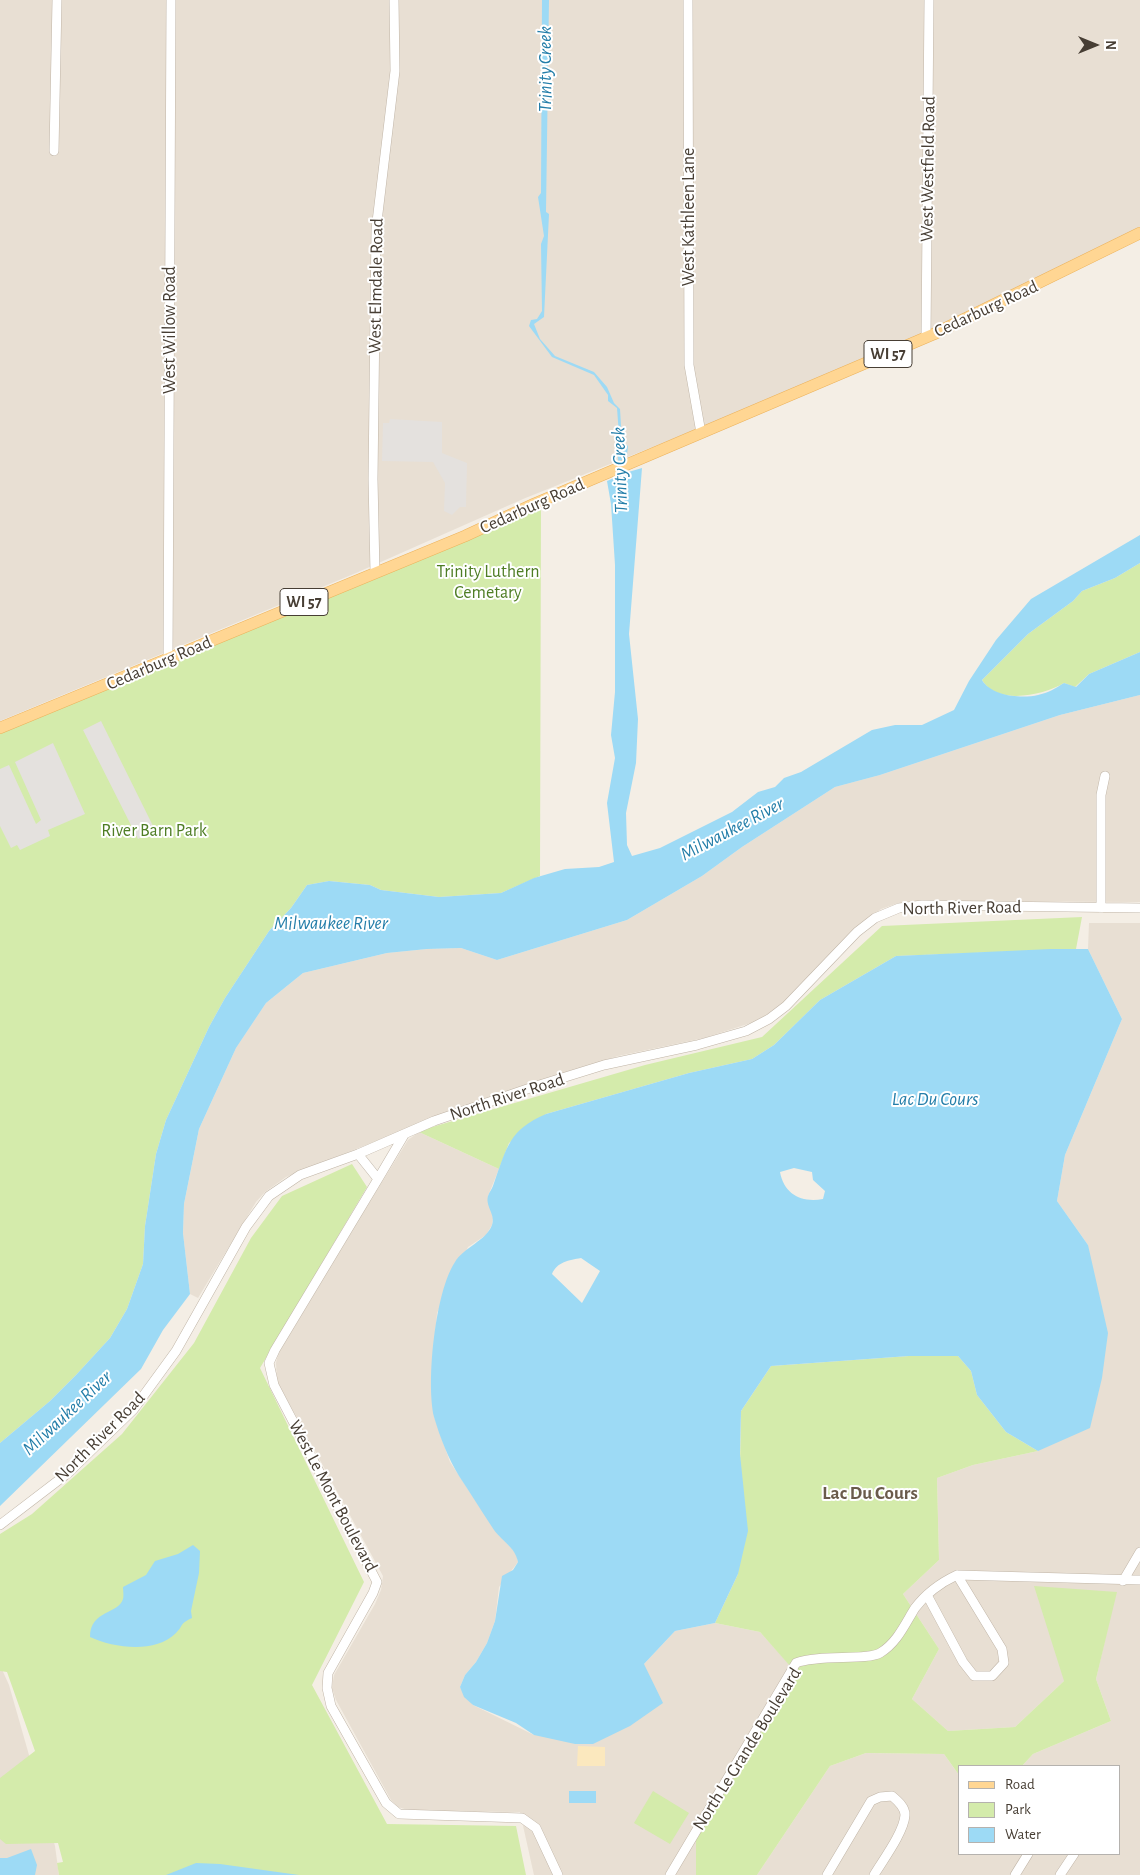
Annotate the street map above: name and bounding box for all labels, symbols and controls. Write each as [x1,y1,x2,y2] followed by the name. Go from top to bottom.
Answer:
[1070,20,1120,70] north arrow
[534,26,556,112] water label: Trinity Creek
[1103,40,1117,50] text: N
[916,96,940,242] street label: West Westfield Road
[678,148,700,286] street label: West Kathleen Lane
[364,218,388,354] street label: West Elmdale Road
[159,266,181,394] street label: West Willow Road
[931,276,1041,342] street label: Cedarburg Road
[864,340,912,368] road number: WI 57
[607,426,633,514] water label: Trinity Creek
[476,473,588,539] street label: Cedarburg Road
[436,561,540,604] park label: Trinity Luthern Cemetary
[280,588,328,616] road number: WI 57
[103,631,215,695] street label: Cedarburg Road
[676,792,788,866] water label: Milwaukee River
[101,820,207,842] park label: River Barn Park
[902,896,1022,920] street label: North River Road
[274,912,388,934] water label: Milwaukee River
[447,1068,567,1126] street label: North River Road
[892,1088,978,1110] water label: Lac Du Cours
[18,1366,116,1460] water label: Milwaukee River
[50,1387,150,1487] street label: North River Road
[284,1416,382,1576] street label: West Le Mont Boulevard
[822,1482,918,1504] district label: Lac Du Cours
[688,1664,806,1834] street label: North Le Grande Boulevard
[958,1765,1120,1855] legend
[1005,1777,1035,1792] text: Road
[1005,1802,1031,1817] text: Park
[1005,1827,1041,1842] text: Water

